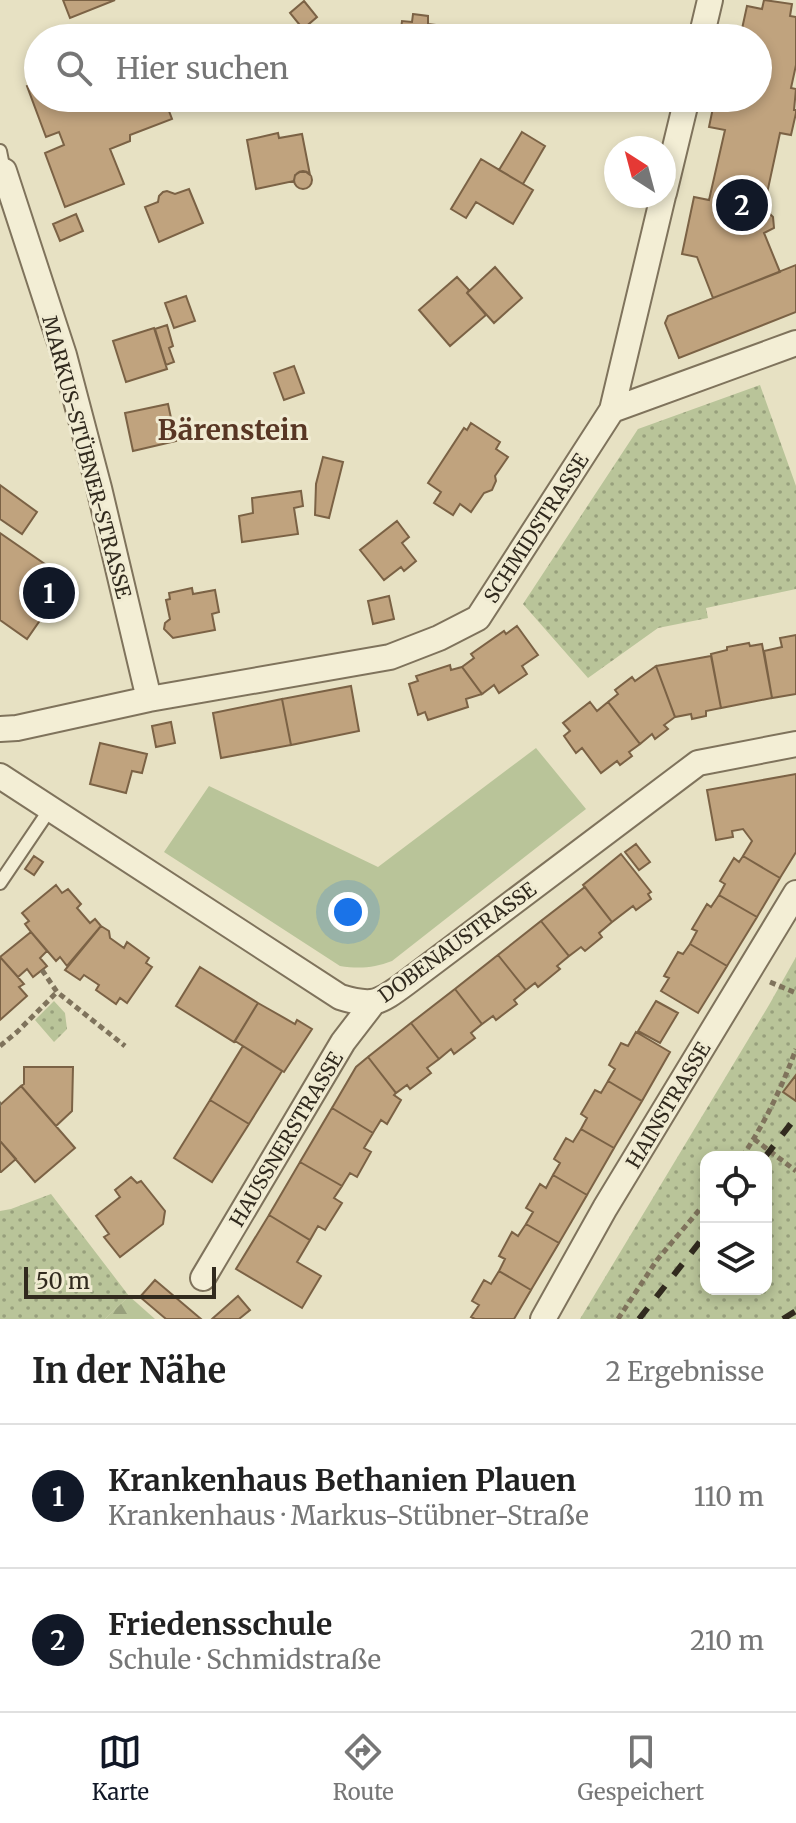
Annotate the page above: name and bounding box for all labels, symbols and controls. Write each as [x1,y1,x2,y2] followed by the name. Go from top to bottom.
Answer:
[24,24,772,112] search box
[52,46,96,90] icon: search
[116,49,289,87] text: Hier suchen
[604,136,676,208] north arrow
[716,175,768,235] pin: 2
[37,313,137,601] street label: MARKUS-STÜBNER-STRASSE
[157,412,309,448] district label: Bärenstein
[478,448,594,608] street label: SCHMIDSTRASSE
[23,563,75,623] pin: 1
[373,876,541,1008] street label: DOBENAUSTRASSE
[328,892,368,932] your location
[620,1037,716,1173] street label: HAINSTRASSE
[224,1047,348,1231] street label: HAUSSNERSTRASSE
[700,1151,772,1295] map controls
[700,1151,772,1223] button: locate
[700,1223,772,1295] button: layers
[24,1263,216,1299] scale bar
[36,1267,90,1295] text: 50 m
[32,1350,226,1392] text: In der Nähe
[605,1355,764,1388] text: 2 Ergebnisse
[108,1461,576,1499] text: Krankenhaus Bethanien Plauen
[52,1480,64,1513] text: 1
[694,1480,764,1513] text: 110 m
[108,1499,589,1532] text: Krankenhaus · Markus-Stübner-Straße
[108,1605,332,1643] text: Friedensschule
[50,1624,66,1657] text: 2
[690,1624,764,1657] text: 210 m
[108,1643,381,1676] text: Schule · Schmidstraße
[92,1730,149,1806] tab: Karte
[333,1730,394,1806] tab: Route
[577,1730,704,1806] tab: Gespeichert

